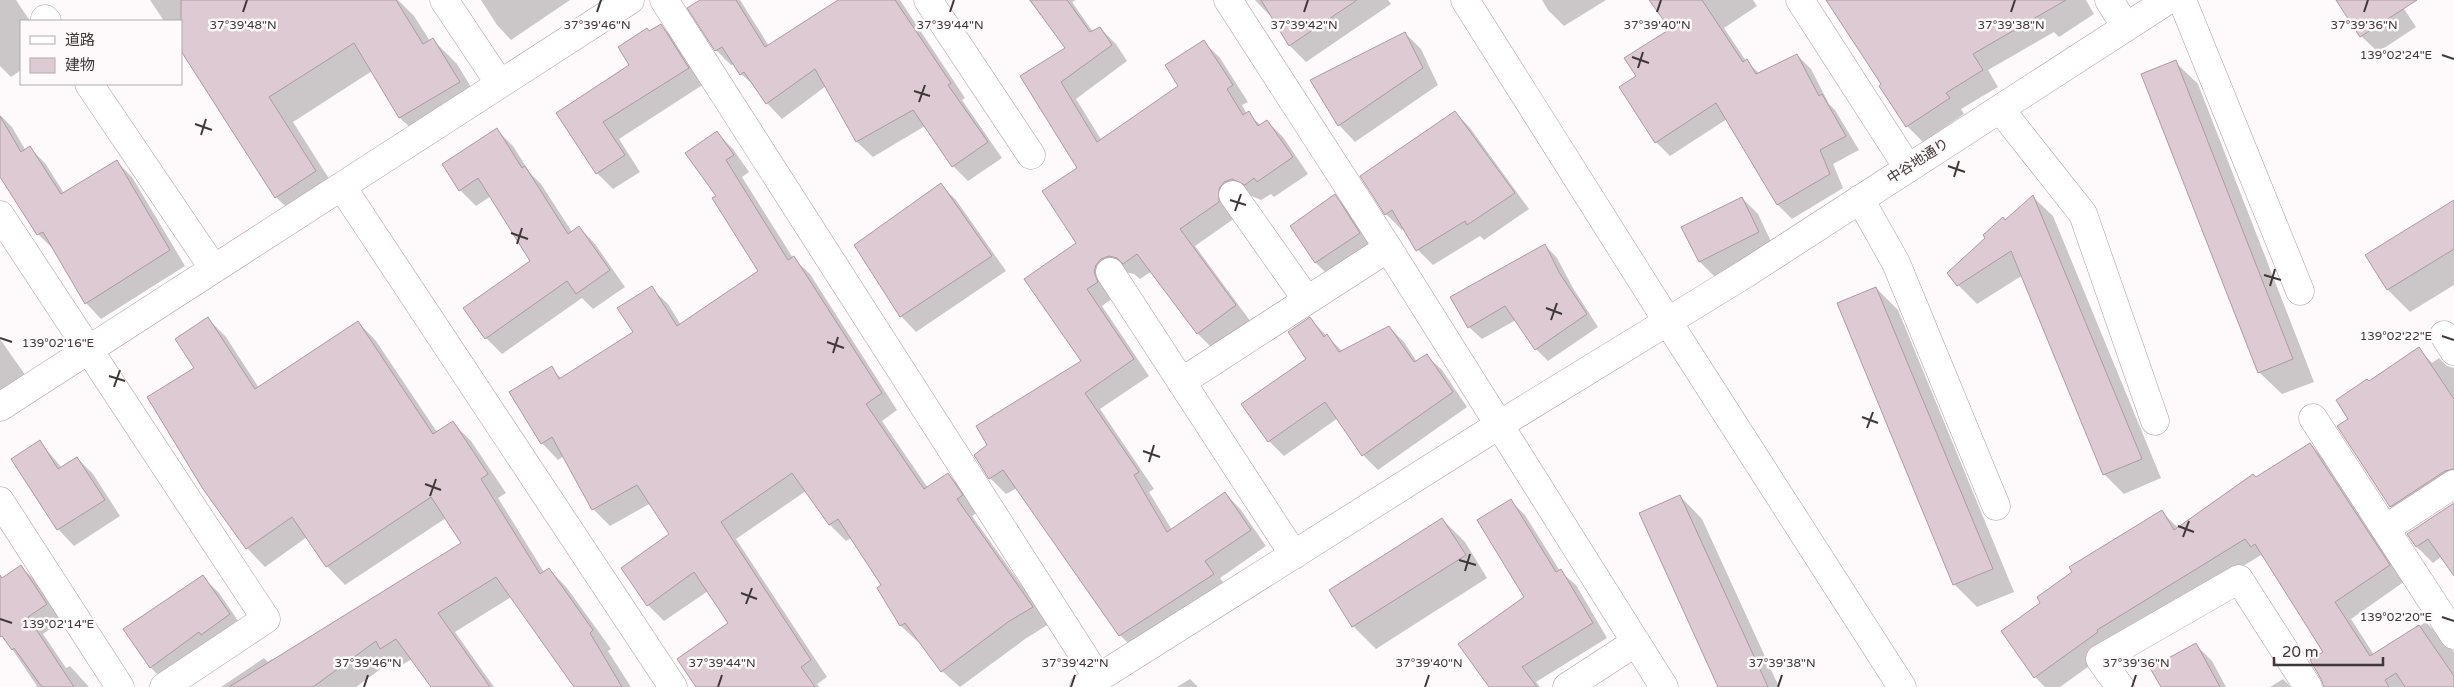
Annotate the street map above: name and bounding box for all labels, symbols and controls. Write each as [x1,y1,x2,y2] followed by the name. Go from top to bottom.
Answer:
[209,18,277,32] text: 37°39'48"N
[563,18,631,32] text: 37°39'46"N
[916,18,984,32] text: 37°39'44"N
[1270,18,1338,32] text: 37°39'42"N
[1623,18,1691,32] text: 37°39'40"N
[1977,18,2045,32] text: 37°39'38"N
[2330,18,2398,32] text: 37°39'36"N
[20,20,182,85] legend
[65,31,95,49] text: 道路
[2360,48,2433,62] text: 139°02'24"E
[65,56,95,74] text: 建物
[1884,135,1952,187] street label: 中谷地通り
[2360,329,2433,343] text: 139°02'22"E
[22,336,95,350] text: 139°02'16"E
[2360,610,2433,624] text: 139°02'20"E
[22,617,95,631] text: 139°02'14"E
[2274,634,2383,666] scale bar
[2282,643,2319,661] text: 20 m
[334,656,402,670] text: 37°39'46"N
[688,656,756,670] text: 37°39'44"N
[1041,656,1109,670] text: 37°39'42"N
[1395,656,1463,670] text: 37°39'40"N
[1748,656,1816,670] text: 37°39'38"N
[2102,656,2170,670] text: 37°39'36"N

